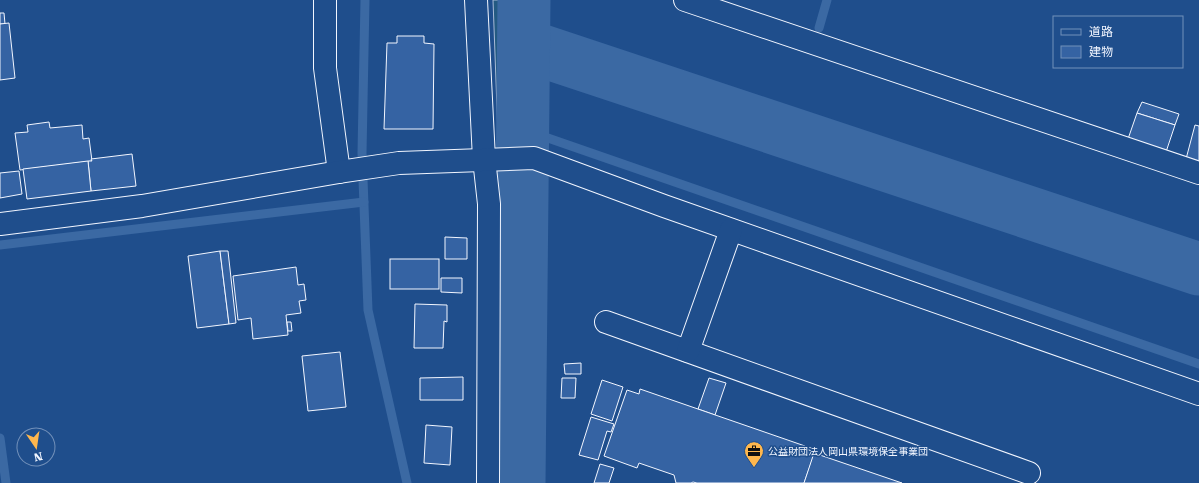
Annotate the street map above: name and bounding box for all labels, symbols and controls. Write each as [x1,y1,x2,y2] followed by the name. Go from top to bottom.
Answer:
[1053,16,1183,68] legend
[1089,25,1113,39] text: 道路
[1089,45,1113,59] text: 建物
[16,427,56,467] north arrow
[743,440,765,468] office icon: 公益財団法人岡山県環境保全事業団
[768,446,928,457] place label: 公益財団法人岡山県環境保全事業団
[32,449,44,464] text: N

